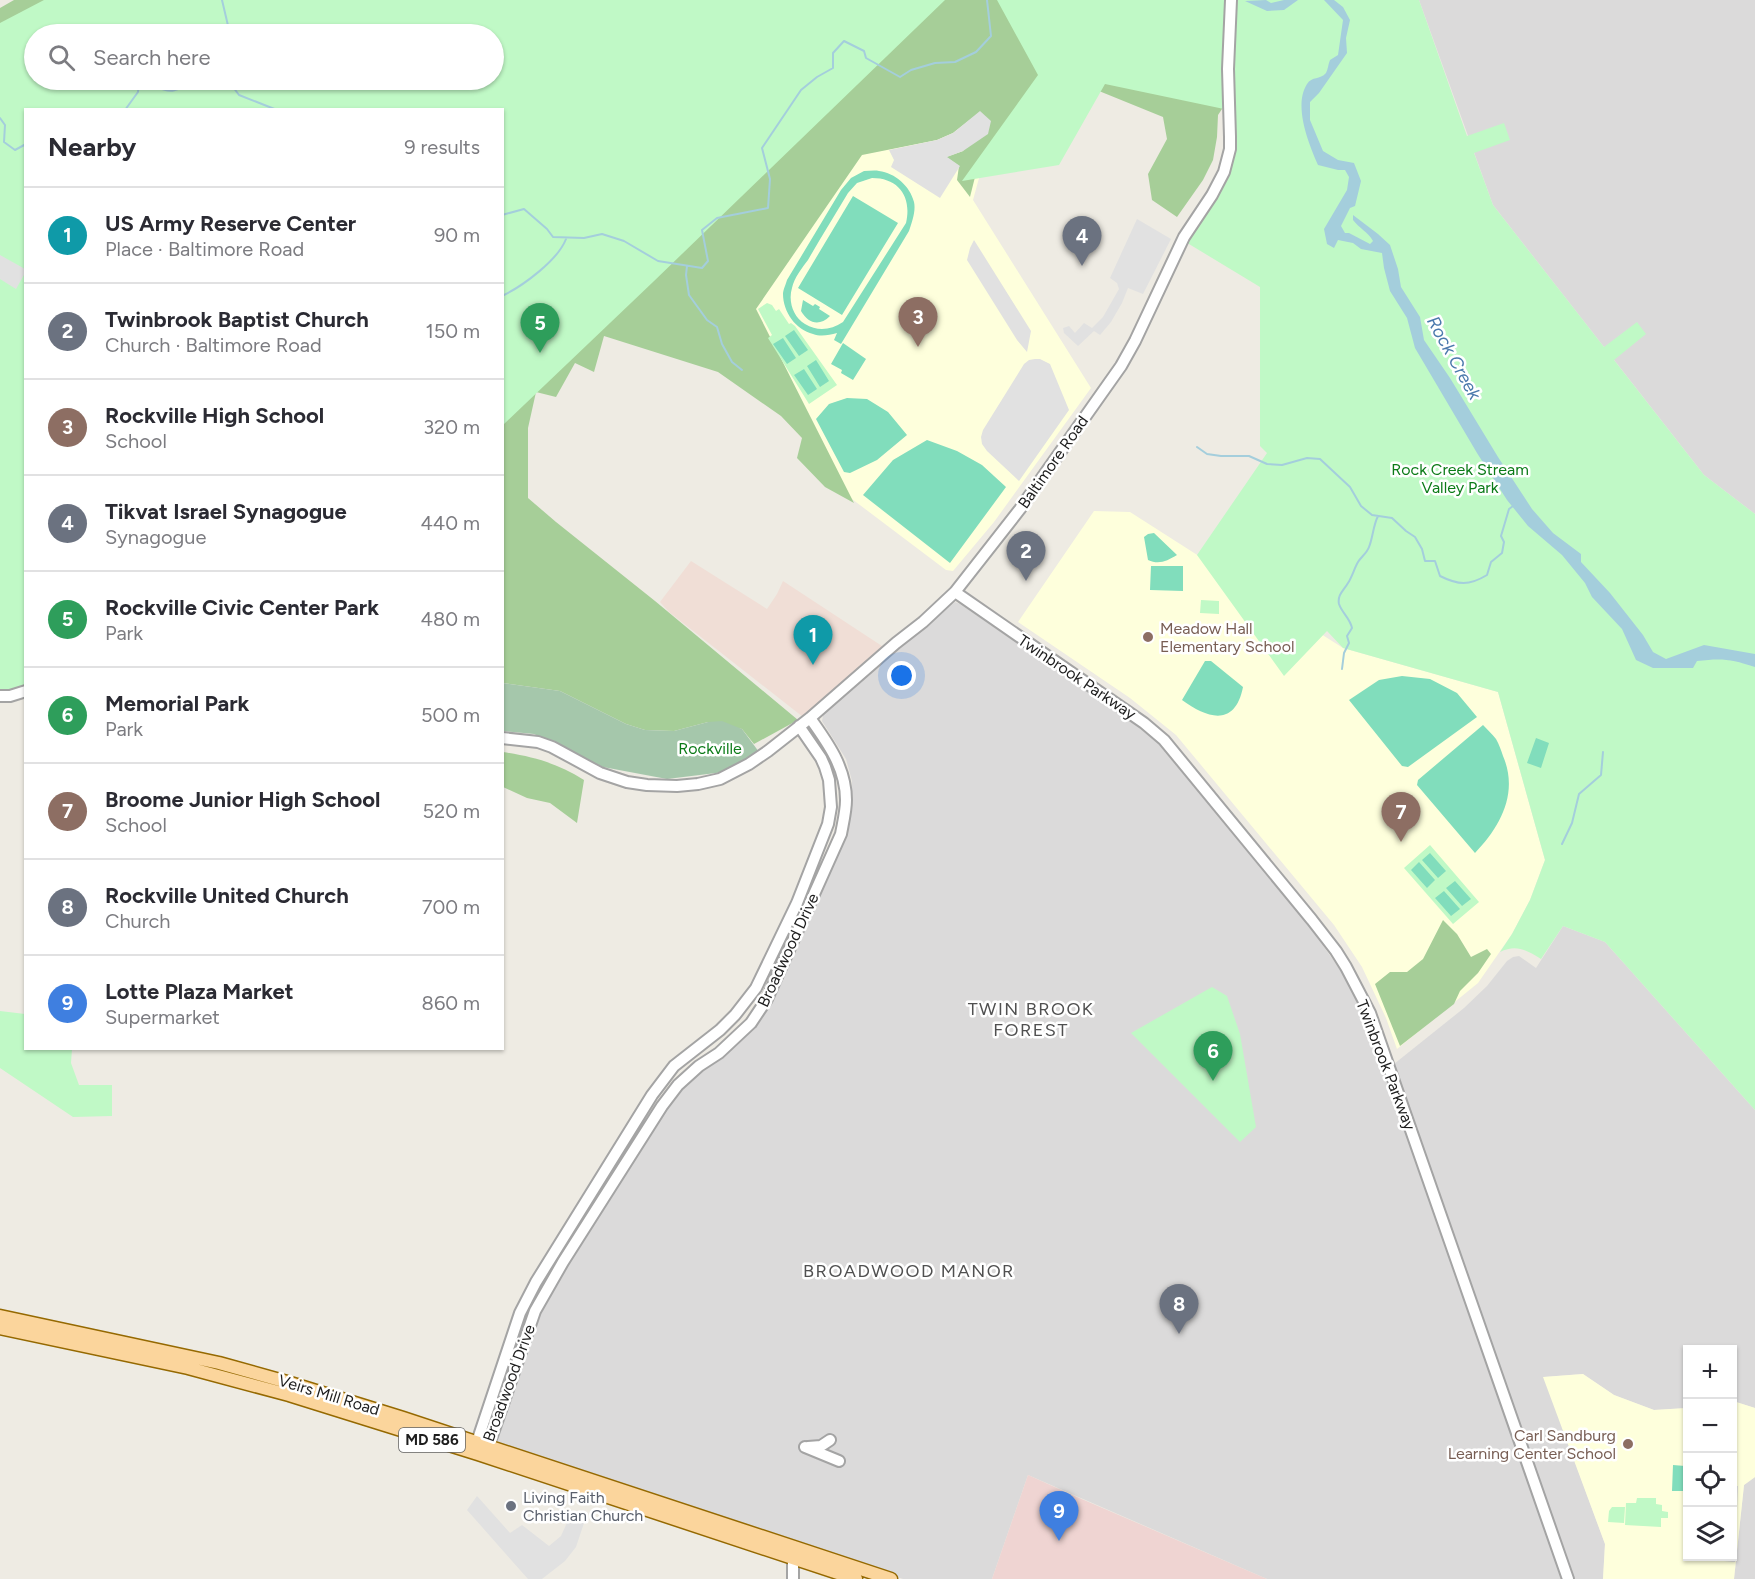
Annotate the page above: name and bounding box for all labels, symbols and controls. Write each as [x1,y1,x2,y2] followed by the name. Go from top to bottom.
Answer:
[24,24,504,90] search box
[45,41,78,74] icon: search
[93,44,211,71] text: Search here
[48,131,136,163] text: Nearby
[404,135,480,159] text: 9 results
[105,210,356,237] text: US Army Reserve Center
[1062,216,1102,266] pin: 4
[63,223,72,247] text: 1
[434,223,480,247] text: 90 m
[105,237,304,261] text: Place · Baltimore Road
[898,298,938,347] pin: 3
[520,304,560,353] pin: 5
[105,306,369,333] text: Twinbrook Baptist Church
[1422,312,1487,405] water label: Rock Creek
[62,319,73,343] text: 2
[425,319,480,343] text: 150 m
[105,333,322,357] text: Church · Baltimore Road
[105,402,324,429] text: Rockville High School
[1014,412,1092,512] street label: Baltimore Road
[62,415,73,439] text: 3
[423,415,480,439] text: 320 m
[105,429,167,453] text: School
[1391,460,1529,497] park label: Rock Creek Stream Valley Park
[105,498,347,525] text: Tikvat Israel Synagogue
[61,511,74,535] text: 4
[420,511,480,535] text: 440 m
[105,525,206,549] text: Synagogue
[1006,532,1046,581] pin: 2
[105,594,379,621] text: Rockville Civic Center Park
[62,607,73,631] text: 5
[421,607,480,631] text: 480 m
[794,616,832,665] pin: 1
[1160,619,1294,656] place label: Meadow Hall Elementary School
[105,621,143,645] text: Park
[1141,630,1155,644] marker: Meadow Hall Elementary School
[1014,631,1140,724] street label: Twinbrook Parkway
[887,661,916,690] your location
[105,690,249,717] text: Memorial Park
[62,703,73,727] text: 6
[421,703,480,727] text: 500 m
[105,717,143,741] text: Park
[678,739,742,758] park label: Rockville
[105,786,380,813] text: Broome Junior High School
[1382,792,1420,842] pin: 7
[62,799,73,823] text: 7
[423,799,480,823] text: 520 m
[105,813,167,837] text: School
[105,882,349,909] text: Rockville United Church
[753,890,823,1010] street label: Broadwood Drive
[61,895,74,919] text: 8
[422,895,480,919] text: 700 m
[105,909,170,933] text: Church
[105,978,294,1005] text: Lotte Plaza Market
[62,991,73,1015] text: 9
[422,991,480,1015] text: 860 m
[1352,997,1420,1133] street label: Twinbrook Parkway
[968,998,1094,1041] district label: TWIN BROOK FOREST
[105,1005,220,1029] text: Supermarket
[1194,1032,1232,1081] pin: 6
[803,1260,1015,1282] district label: BROADWOOD MANOR
[1160,1284,1198,1334] pin: 8
[479,1322,539,1444] street label: Broadwood Drive
[1683,1345,1737,1561] map controls
[1683,1345,1737,1399] button: +
[276,1371,382,1419] street label: Veirs Mill Road
[1683,1399,1737,1453] button: −
[1448,1426,1616,1463] place label: Carl Sandburg Learning Center School
[399,1428,465,1452] road number: MD 586
[1621,1437,1635,1451] marker: Carl Sandburg Learning Center School
[1683,1453,1737,1507] button: locate
[523,1488,643,1525] place label: Living Faith Christian Church
[1040,1492,1078,1541] pin: 9
[504,1499,518,1513] marker: Living Faith Christian Church
[1683,1507,1737,1561] button: layers

